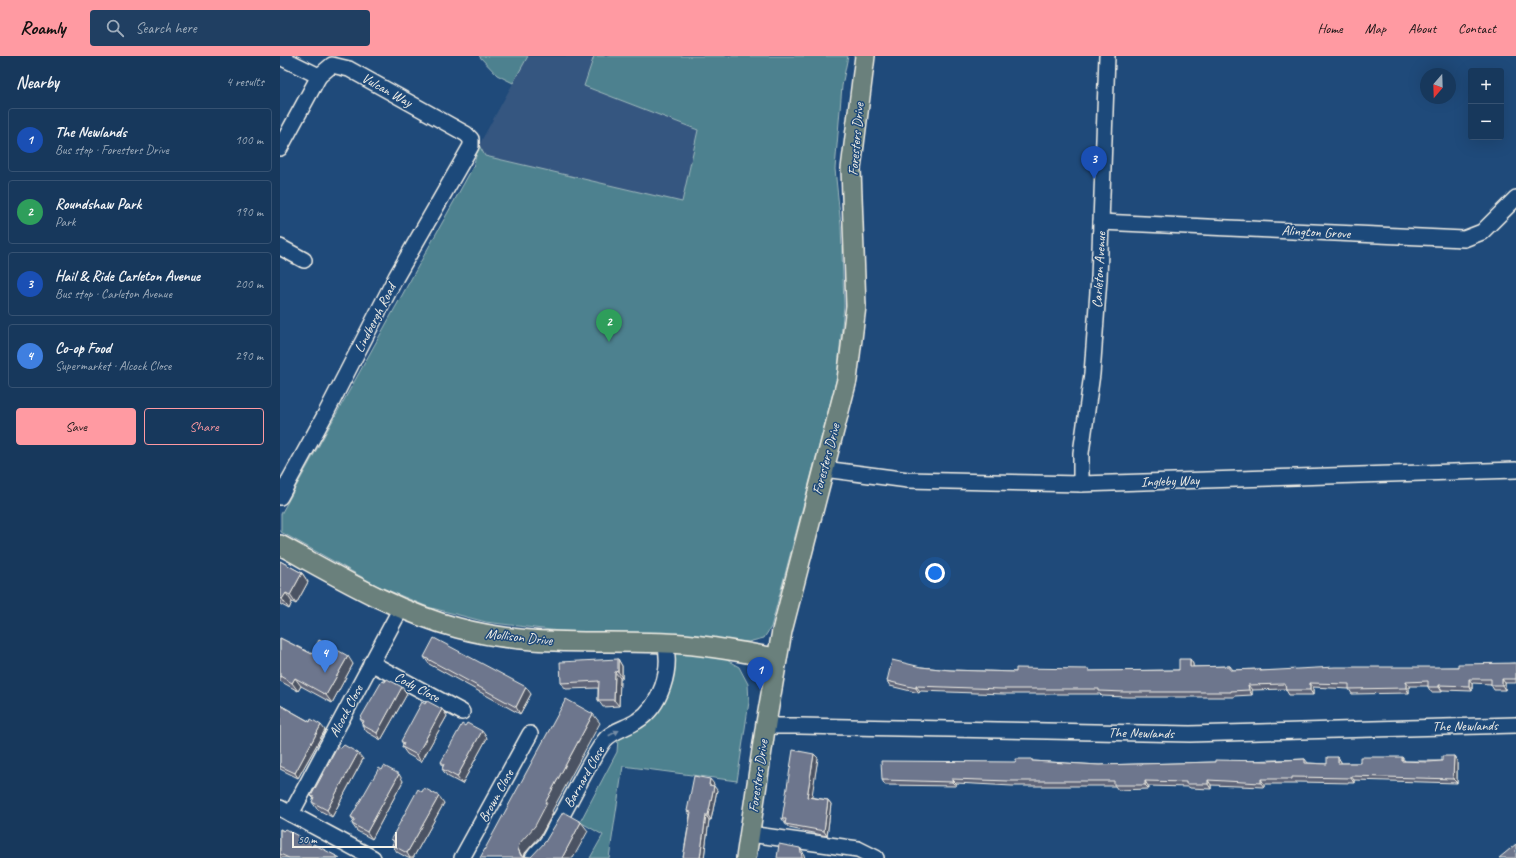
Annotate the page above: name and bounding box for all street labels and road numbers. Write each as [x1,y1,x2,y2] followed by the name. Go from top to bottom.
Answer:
[359,69,416,111] street label: Vulcan Way
[844,101,868,176] street label: Foresters Drive
[1281,222,1352,242] street label: Alington Grove
[1089,230,1110,308] street label: Carleton Avenue
[350,279,401,355] street label: Lindbergh Road
[808,420,844,496] street label: Foresters Drive
[1141,471,1201,491] street label: Ingleby Way
[485,625,554,649] street label: Mollison Drive
[392,668,444,707] street label: Cody Close
[325,681,367,740] street label: Alcock Close
[1432,717,1499,735] street label: The Newlands
[1108,724,1175,742] street label: The Newlands
[745,737,772,813] street label: Foresters Drive
[560,742,609,810] street label: Barnard Close
[475,765,518,825] street label: Brown Close

